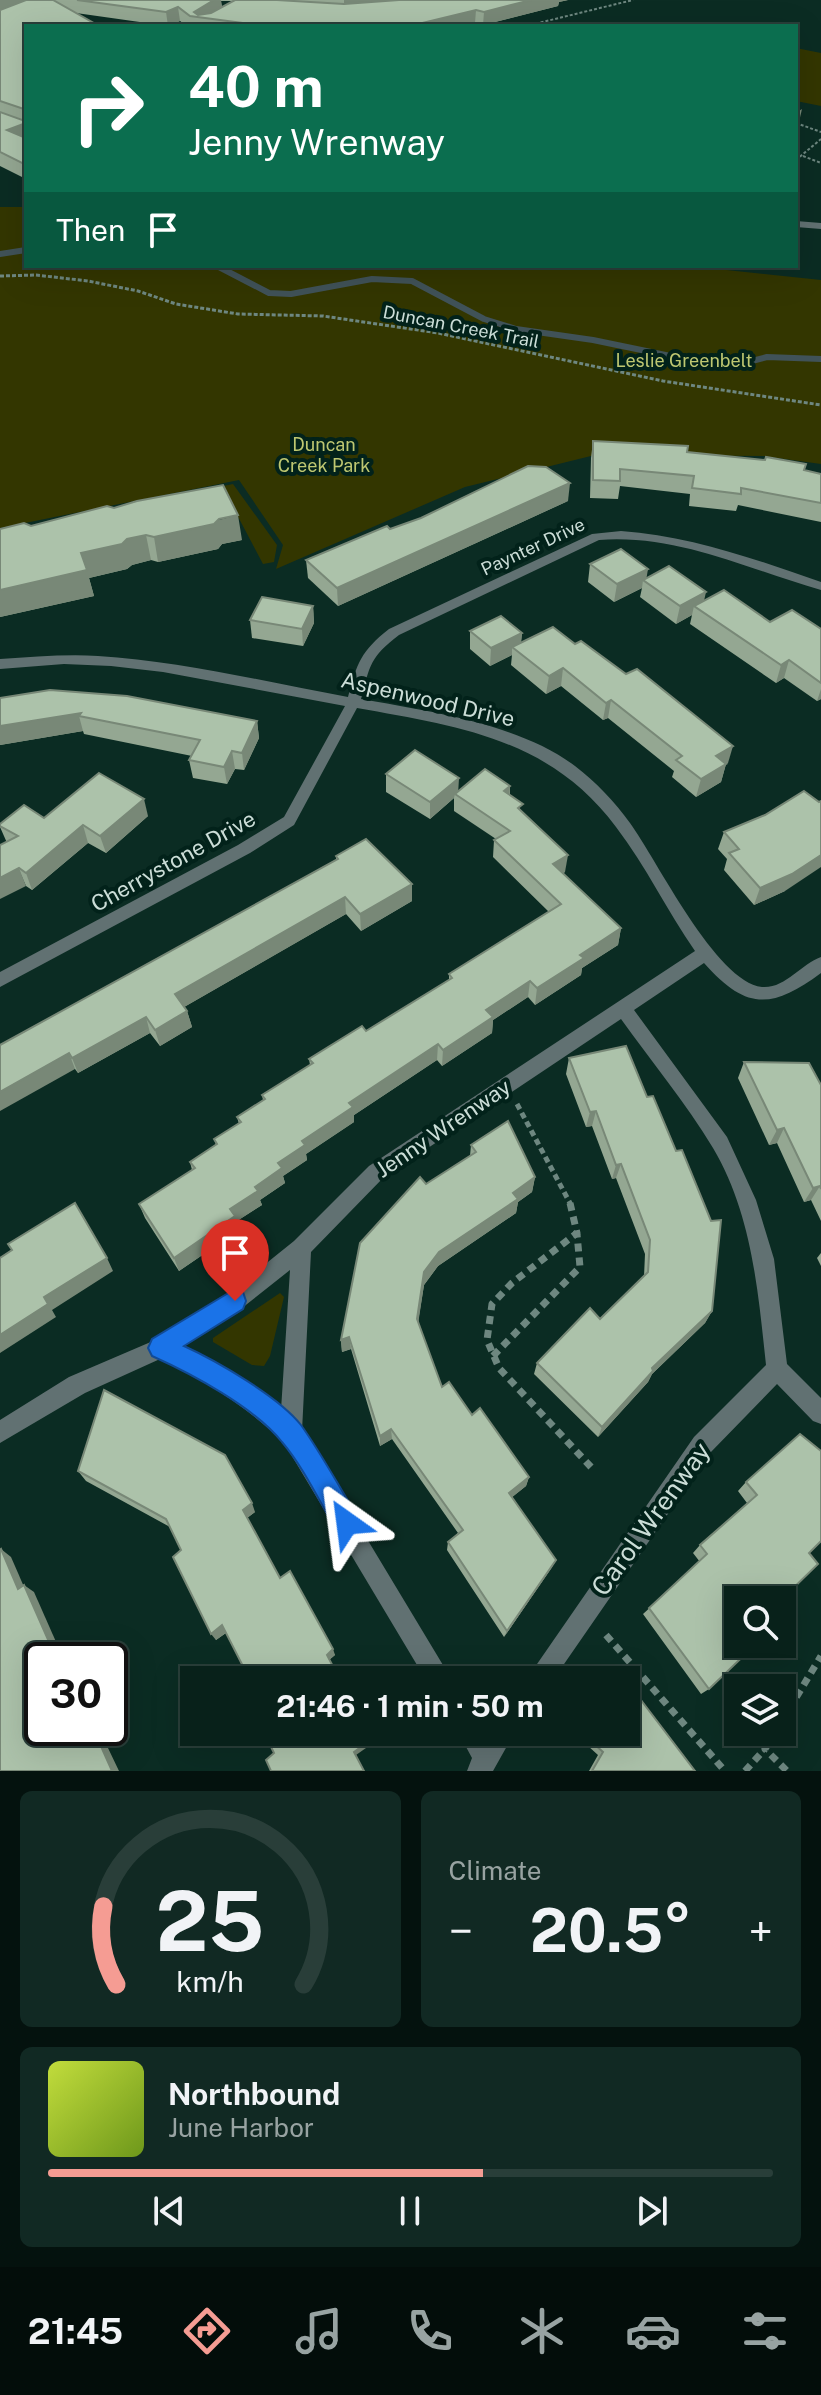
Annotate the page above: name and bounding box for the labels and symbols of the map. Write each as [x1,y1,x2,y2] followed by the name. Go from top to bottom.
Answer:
[381,301,541,352] street label: Duncan Creek Trail
[615,350,753,371] park label: Leslie Greenbelt
[278,434,370,476] park label: Duncan Creek Park
[478,513,588,580] street label: Paynter Drive
[339,666,517,732] street label: Aspenwood Drive
[86,805,260,917] street label: Cherrystone Drive
[371,1073,516,1183] street label: Jenny Wrenway
[201,1219,269,1301] pin
[585,1436,717,1601] street label: Carol Wrenway
[305,1481,389,1565] position arrow
[24,1642,128,1746] speed limit sign: 30

